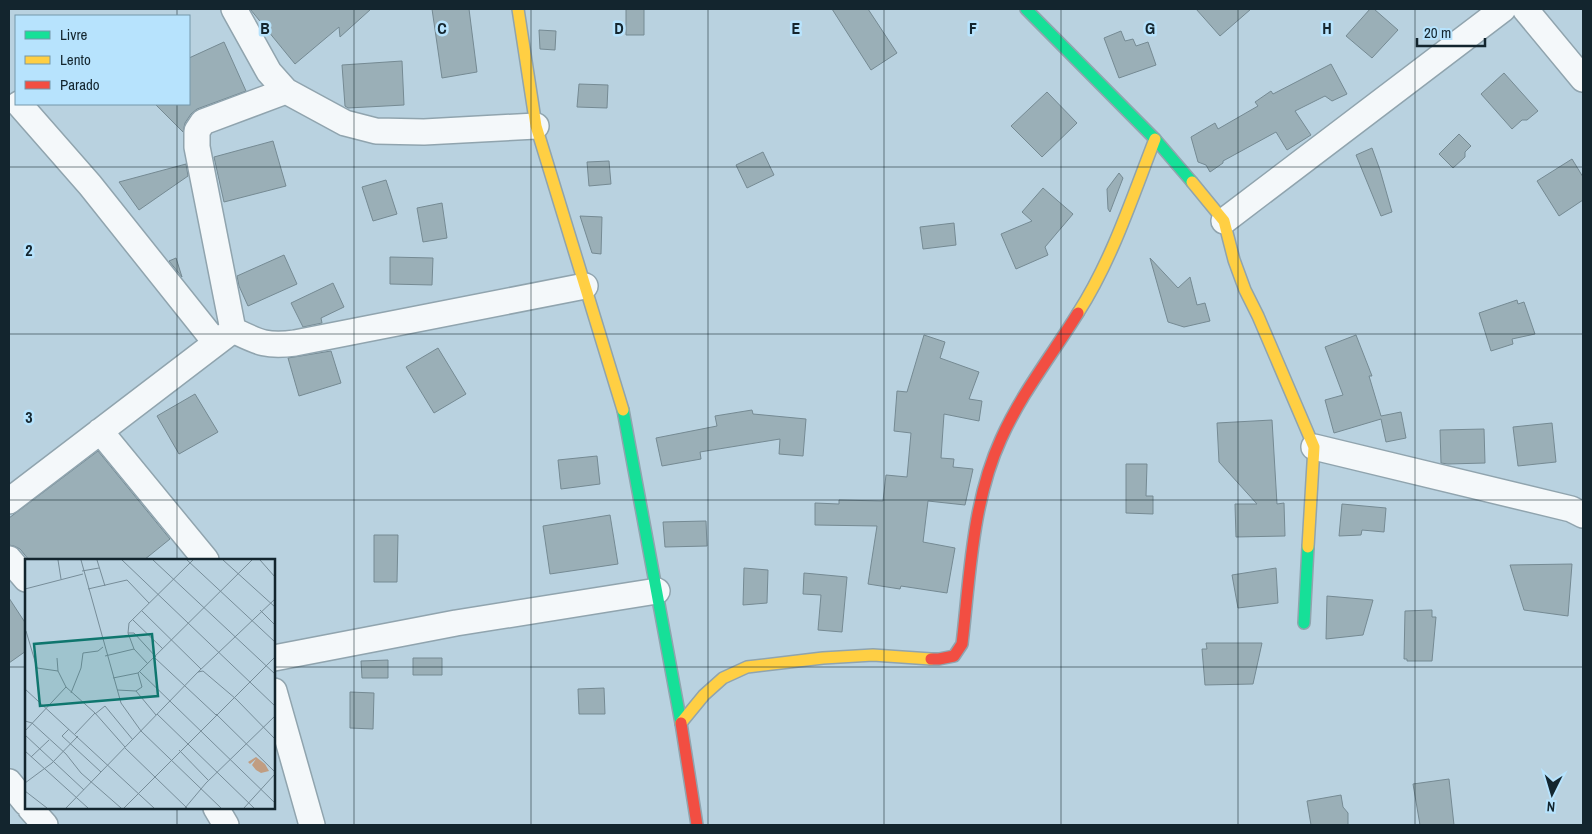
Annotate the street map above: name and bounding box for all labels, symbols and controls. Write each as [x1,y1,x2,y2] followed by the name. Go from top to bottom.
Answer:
[15,15,190,105] legend
[1417,15,1484,47] scale bar
[260,17,270,39] text: B
[437,17,447,39] text: C
[614,17,624,39] text: D
[792,17,801,39] text: E
[969,17,977,39] text: F
[1145,17,1155,39] text: G
[1322,17,1332,39] text: H
[1424,22,1451,43] text: 20 m
[60,24,88,45] text: Livre
[60,49,91,70] text: Lento
[60,74,100,95] text: Parado
[25,239,33,261] text: 2
[25,406,33,428] text: 3
[25,559,275,809] inset map
[1527,769,1577,819] north arrow
[1546,798,1556,816] text: N

